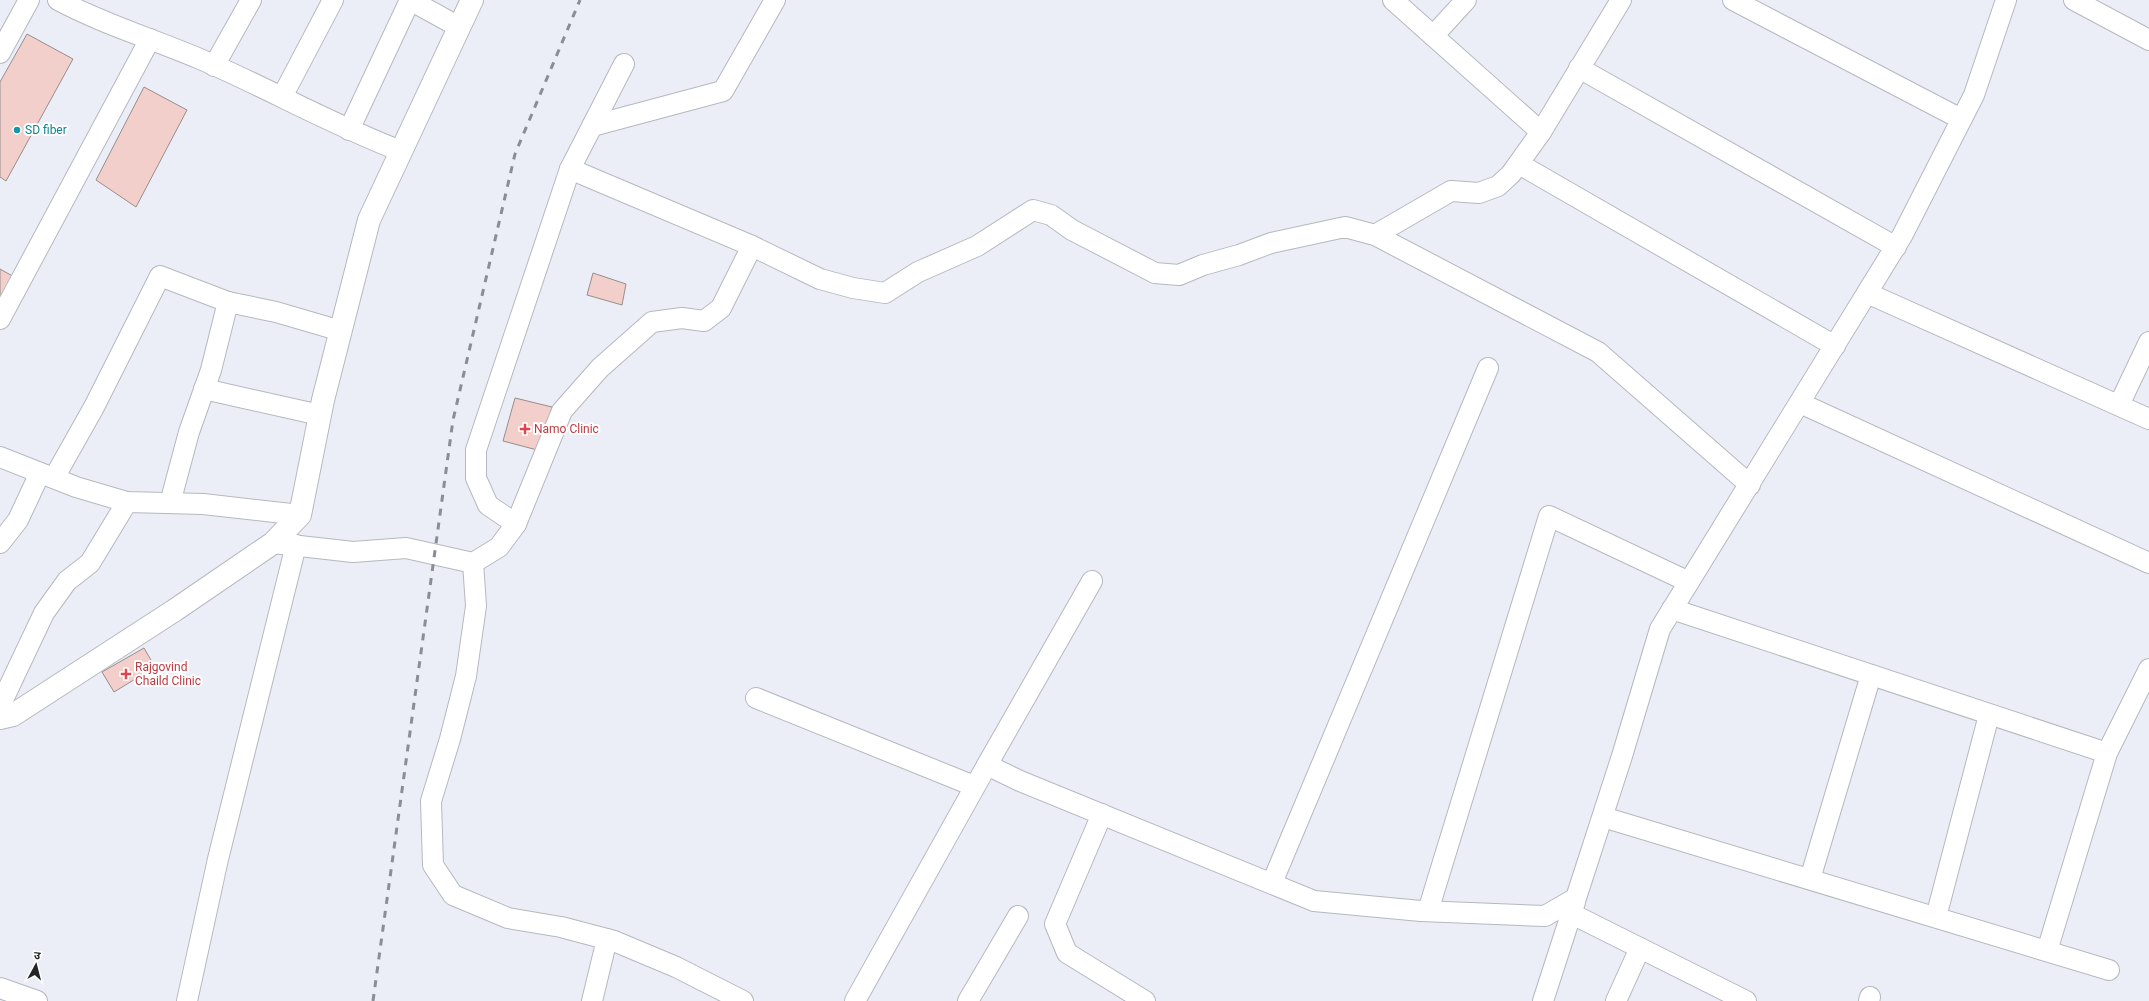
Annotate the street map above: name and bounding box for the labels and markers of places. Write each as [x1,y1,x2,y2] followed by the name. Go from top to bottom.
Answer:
[25,123,67,137] place label: SD fiber
[12,125,22,135] marker: SD fiber
[534,422,599,436] place label: Namo Clinic
[519,423,531,435] marker: Namo Clinic
[135,660,201,688] place label: Rajgovind Chaild Clinic
[120,668,132,680] marker: Rajgovind Chaild Clinic

